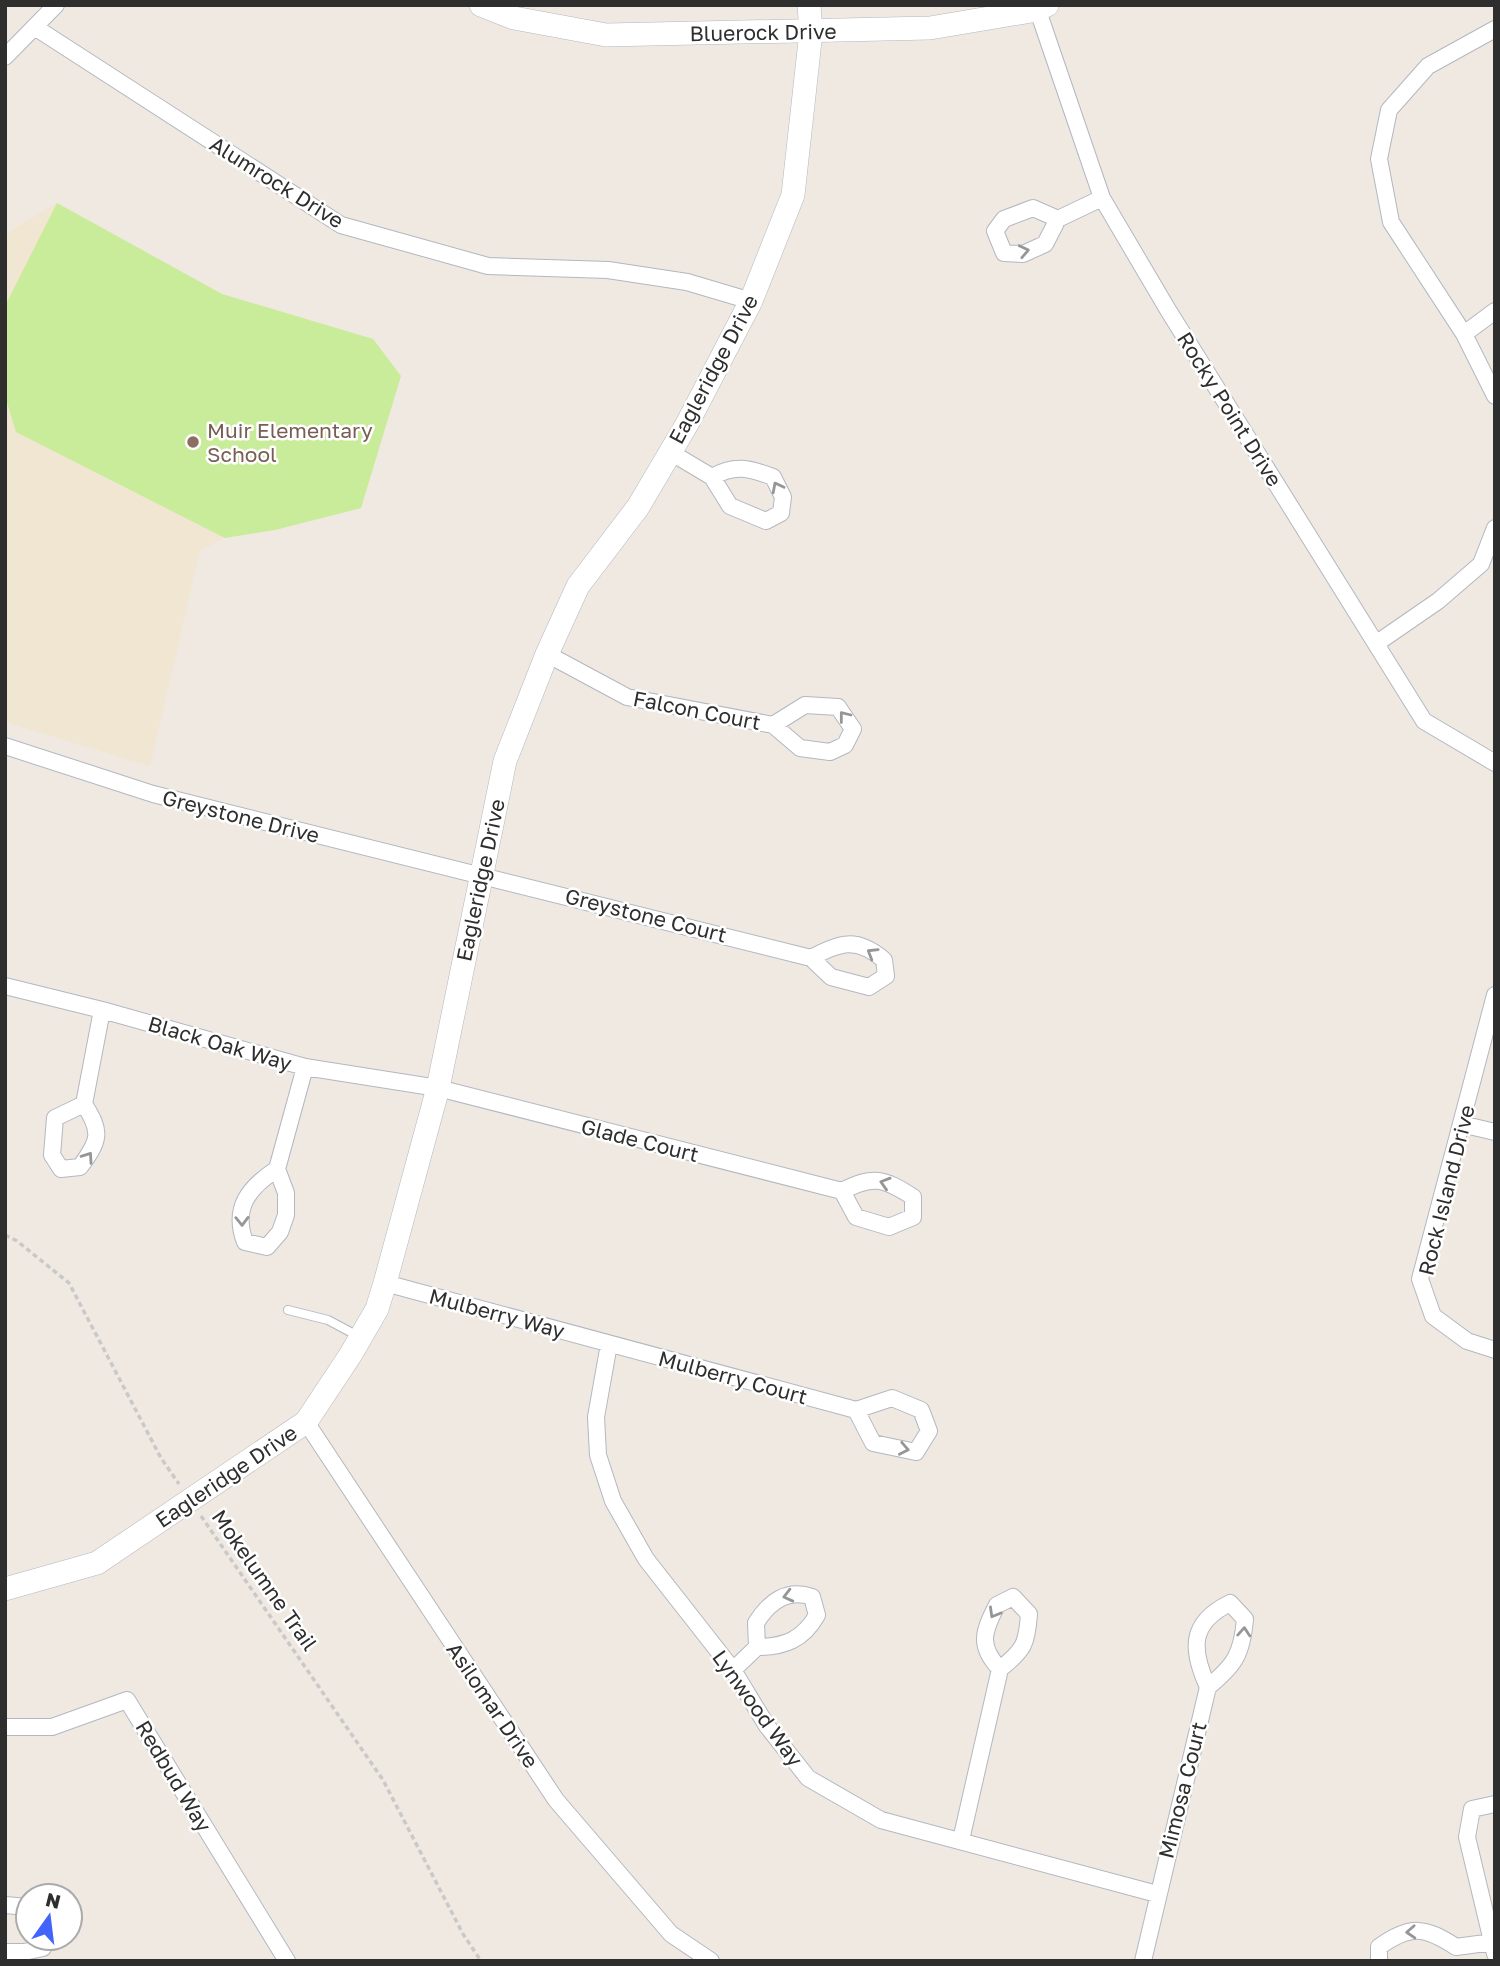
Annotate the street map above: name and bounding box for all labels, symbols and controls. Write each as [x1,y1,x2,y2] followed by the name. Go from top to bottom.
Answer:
[689,18,837,46] street label: Bluerock Drive
[205,130,349,234] street label: Alumrock Drive
[1018,244,1030,259] one-way arrow
[663,290,763,448] street label: Eagleridge Drive
[1172,327,1288,491] street label: Rocky Point Drive
[207,417,373,467] place label: Muir Elementary School
[185,434,201,450] marker: Muir Elementary School
[772,482,785,495] one-way arrow
[631,685,763,735] street label: Falcon Court
[839,712,852,724] one-way arrow
[160,784,322,848] street label: Greystone Drive
[450,797,510,963] street label: Eagleridge Drive
[563,882,729,948] street label: Greystone Court
[867,948,880,961] one-way arrow
[145,1010,295,1076] street label: Black Oak Way
[1412,1102,1480,1278] street label: Rock Island Drive
[578,1113,702,1167] street label: Glade Court
[79,1152,92,1165] one-way arrow
[880,1177,892,1192] one-way arrow
[234,1216,249,1227] one-way arrow
[426,1282,568,1344] street label: Mulberry Way
[656,1345,810,1409] street label: Mulberry Court
[150,1419,302,1533] street label: Eagleridge Drive
[898,1441,910,1456] one-way arrow
[207,1505,323,1655] street label: Mokelumne Trail
[783,1588,795,1602] one-way arrow
[989,1606,1003,1619] one-way arrow
[1236,1626,1251,1637] one-way arrow
[441,1637,545,1773] street label: Asilomar Drive
[707,1645,809,1771] street label: Lynwood Way
[131,1716,218,1837] street label: Redbud Way
[1152,1719,1212,1861] street label: Mimosa Court
[14,1882,84,1952] north arrow
[43,1887,63,1913] text: N
[1405,1925,1416,1940] one-way arrow

